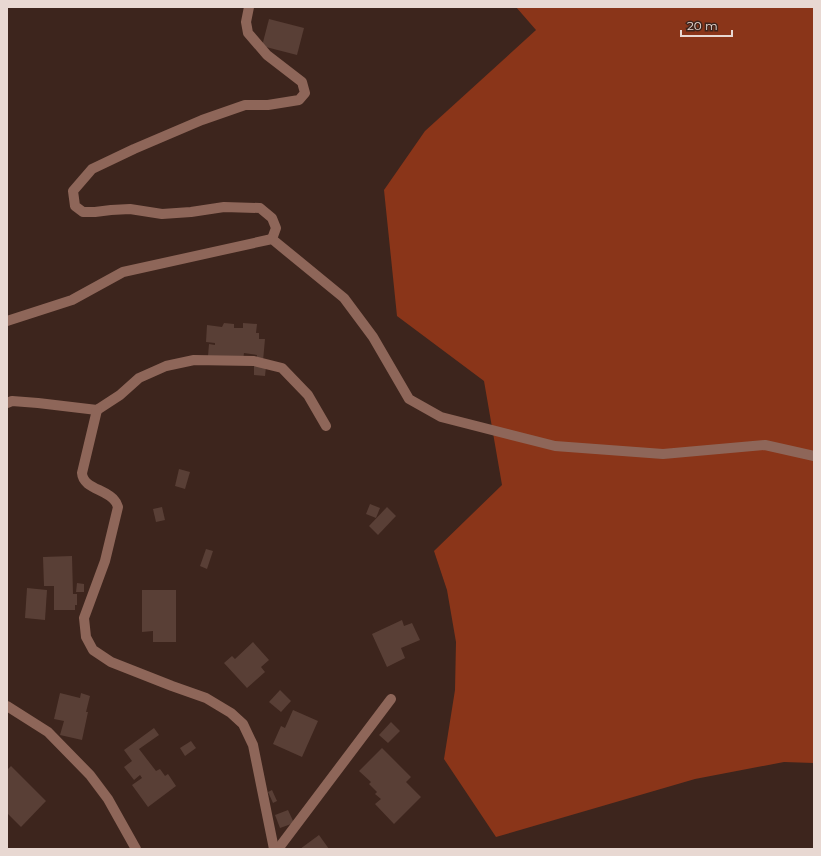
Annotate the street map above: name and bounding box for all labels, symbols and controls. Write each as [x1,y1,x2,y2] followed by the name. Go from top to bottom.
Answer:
[681,12,732,38] scale bar
[687,18,718,33] text: 20 m

